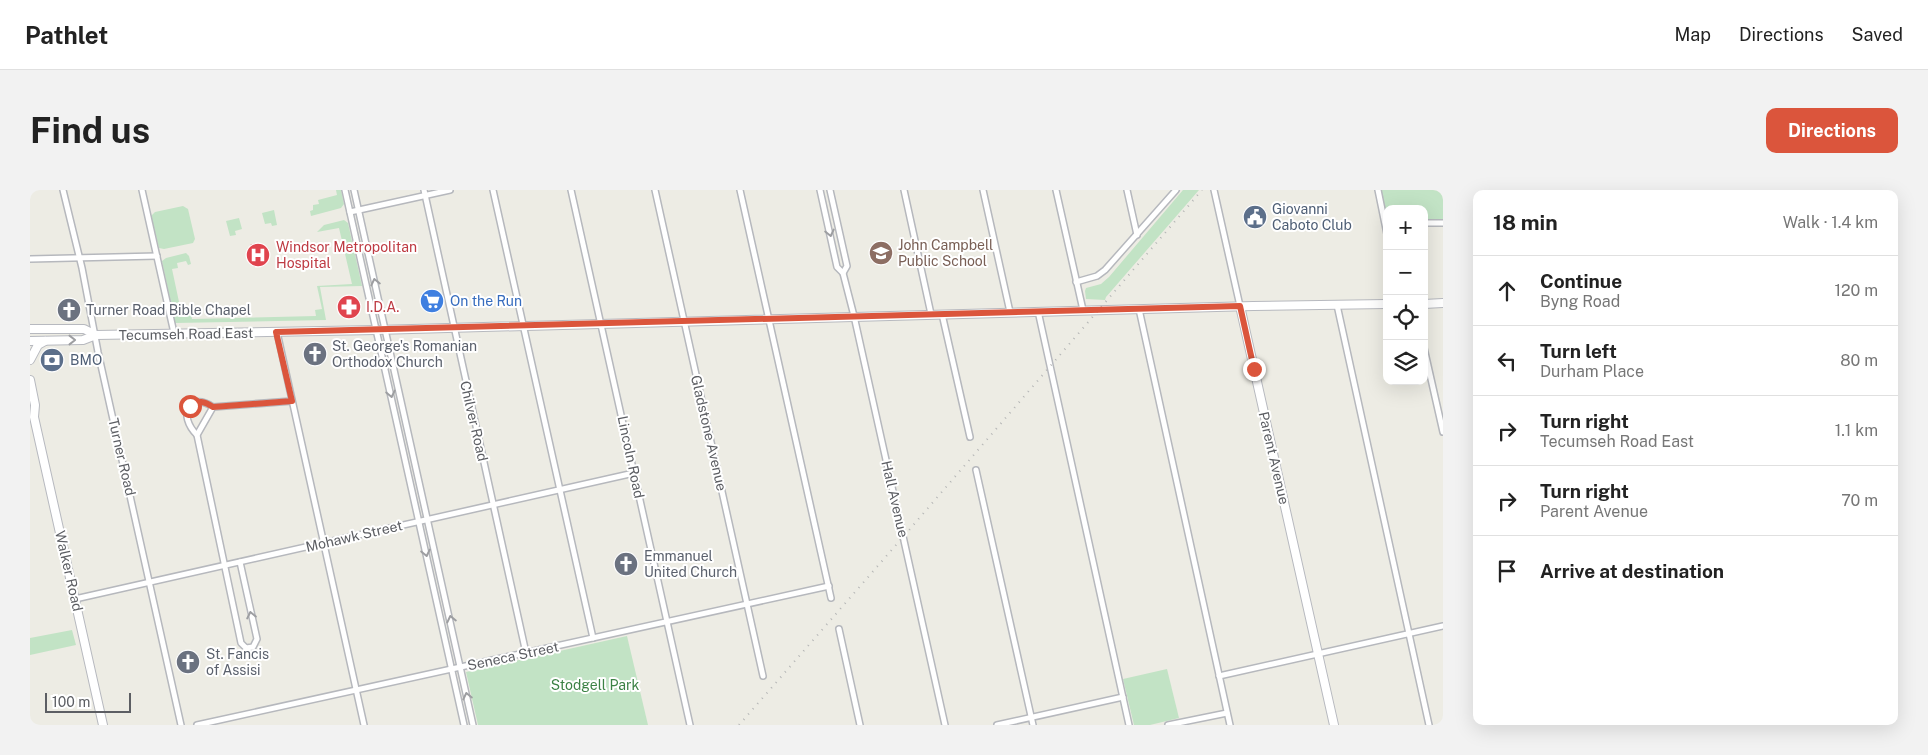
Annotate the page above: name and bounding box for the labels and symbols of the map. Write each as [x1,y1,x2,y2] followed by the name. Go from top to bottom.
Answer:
[1272,201,1352,233] place label: Giovanni Caboto Club
[1242,204,1268,230] public building icon: Giovanni Caboto Club
[824,228,835,237] one-way arrow
[898,237,993,269] place label: John Campbell Public School
[276,239,417,271] place label: Windsor Metropolitan Hospital
[868,240,894,266] school or university icon: John Campbell Public School
[245,242,271,268] hospital icon: Windsor Metropolitan Hospital
[370,277,381,286] one-way arrow
[419,288,445,314] supermarket icon: On the Run
[450,293,522,309] place label: On the Run
[336,294,362,320] pharmacy icon: I.D.A.
[56,297,82,323] church icon: Turner Road Bible Chapel
[366,299,399,315] place label: I.D.A.
[86,302,251,318] place label: Turner Road Bible Chapel
[118,325,254,343] street label: Tecumseh Road East
[68,335,76,346] one-way arrow
[332,338,477,370] place label: St. George's Romanian Orthodox Church
[302,341,328,367] church icon: St. George's Romanian Orthodox Church
[39,347,65,373] bank icon: BMO
[70,352,102,368] place label: BMO
[1243,358,1266,381] route end
[688,374,730,492] street label: Gladstone Avenue
[457,379,491,463] street label: Chilver Road
[385,390,396,399] one-way arrow
[179,395,202,418] route start
[1256,410,1292,506] street label: Parent Avenue
[614,414,648,500] street label: Lincoln Road
[105,417,139,497] street label: Turner Road
[878,459,912,539] street label: Hall Avenue
[304,517,404,555] street label: Mohawk Street
[52,529,86,613] street label: Walker Road
[644,548,737,580] place label: Emmanuel United Church
[420,549,431,558] one-way arrow
[613,551,639,577] church icon: Emmanuel United Church
[246,610,257,619] one-way arrow
[446,615,456,624] one-way arrow
[466,639,560,673] street label: Seneca Street
[206,646,269,678] place label: St. Fancis of Assisi
[175,649,201,675] church icon: St. Fancis of Assisi
[551,677,639,693] park label: Stodgell Park
[45,690,131,713] scale bar
[462,692,473,701] one-way arrow

